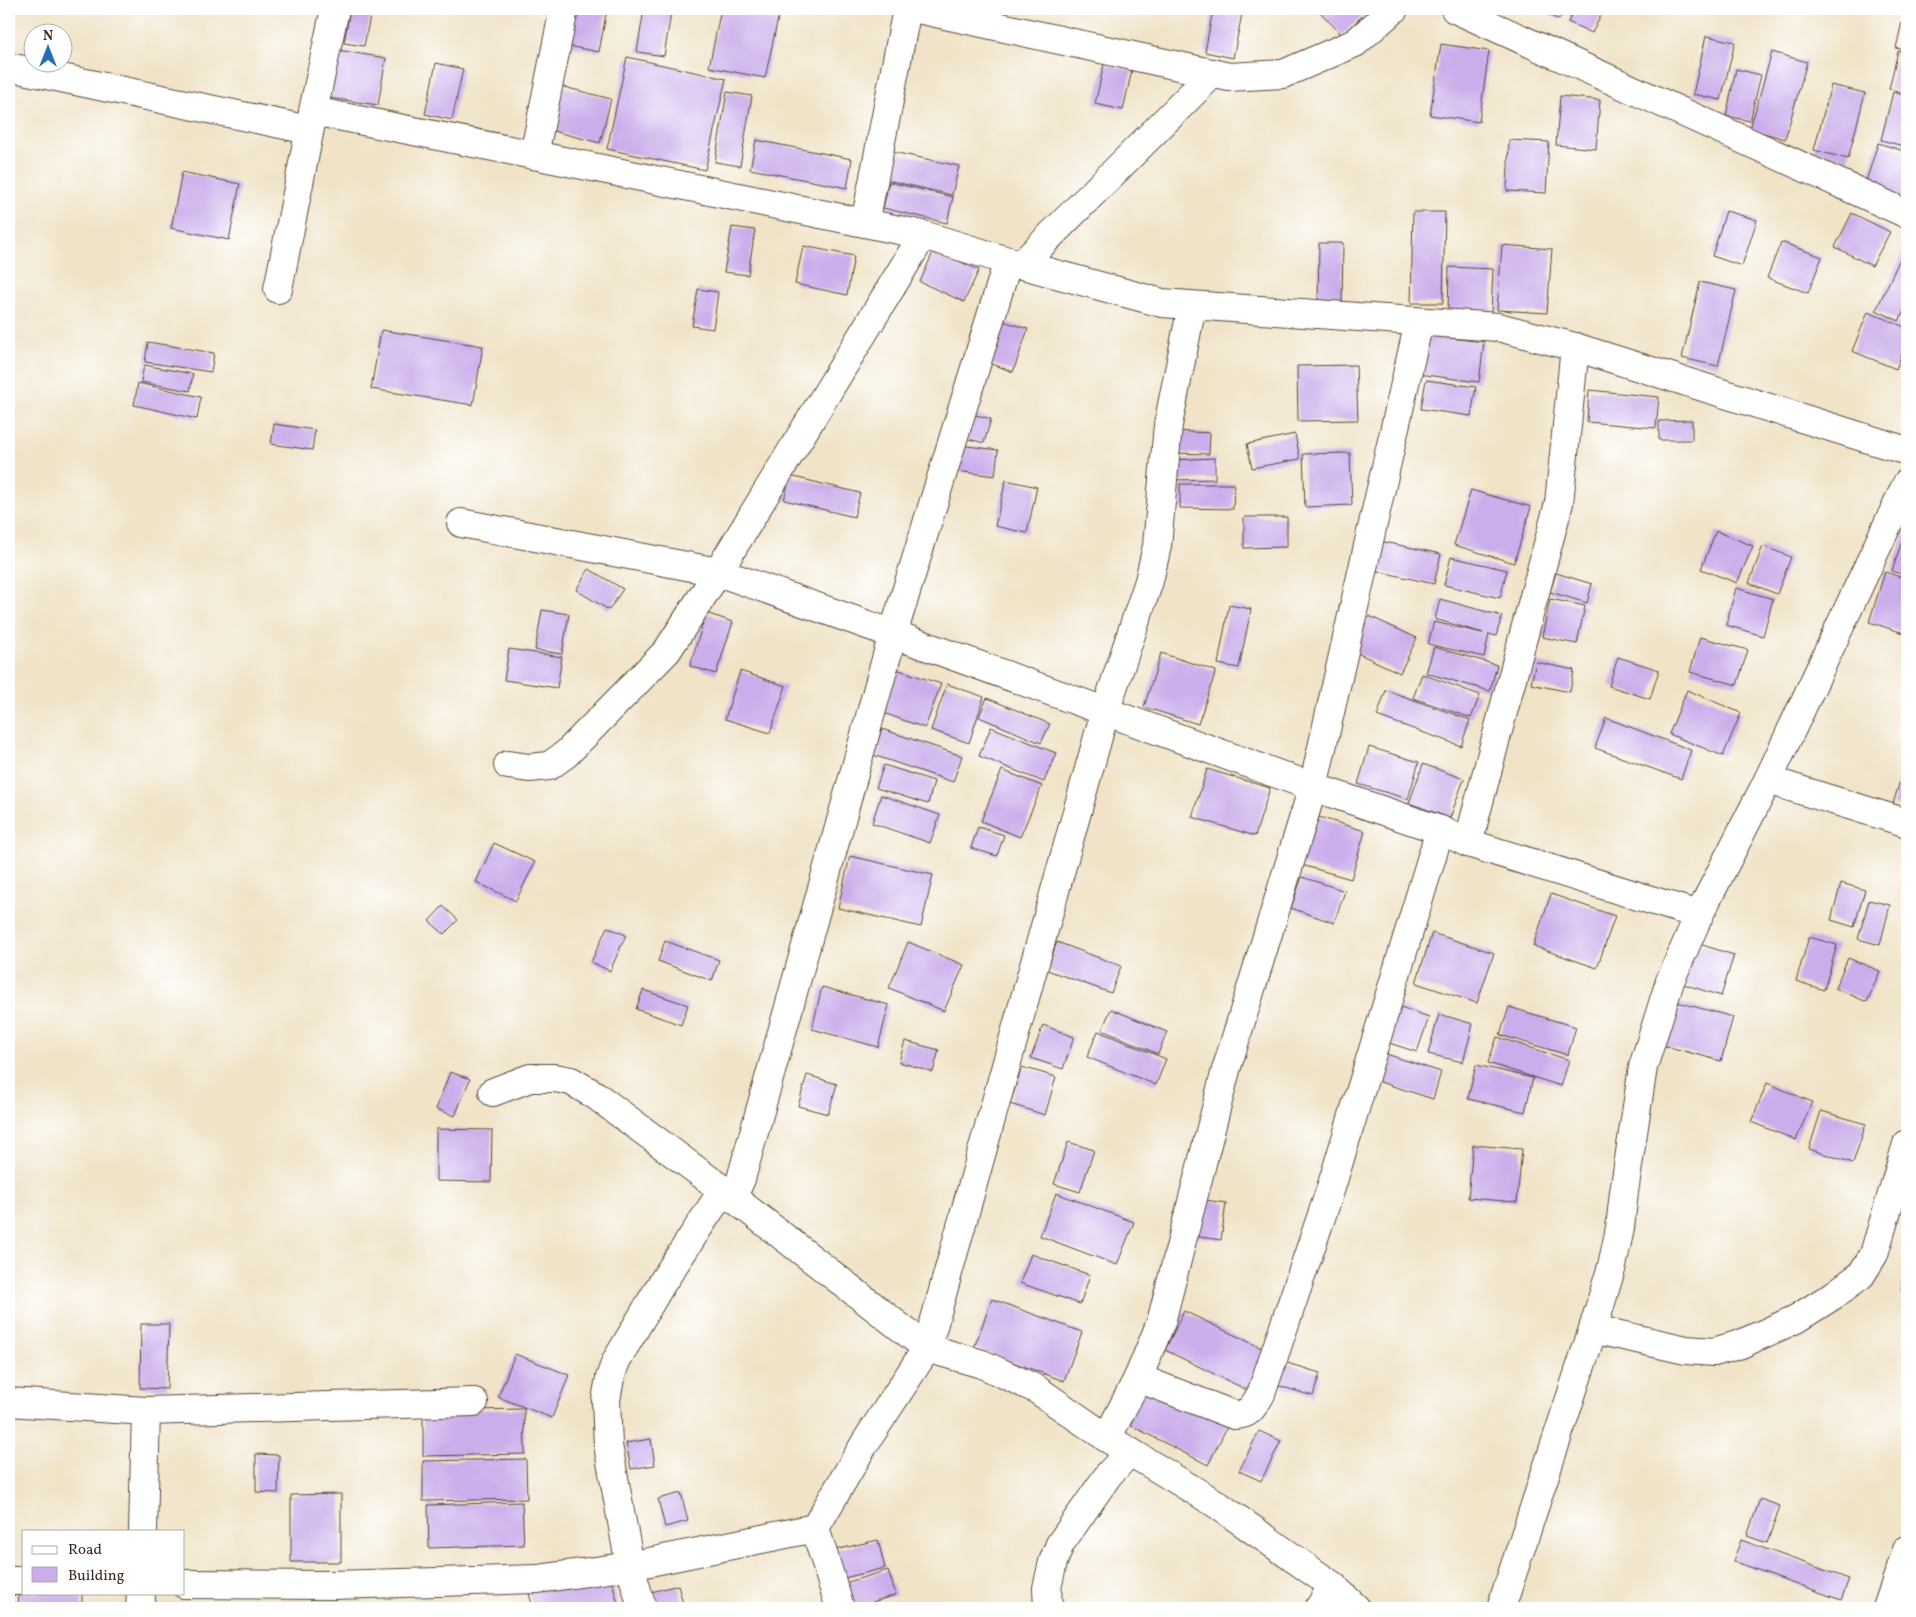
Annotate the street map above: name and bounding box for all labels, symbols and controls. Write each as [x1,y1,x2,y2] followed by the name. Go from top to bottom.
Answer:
[22,22,72,72] north arrow
[43,27,53,46] text: N
[22,1530,185,1594] legend
[68,1540,102,1561] text: Road
[68,1566,125,1587] text: Building

